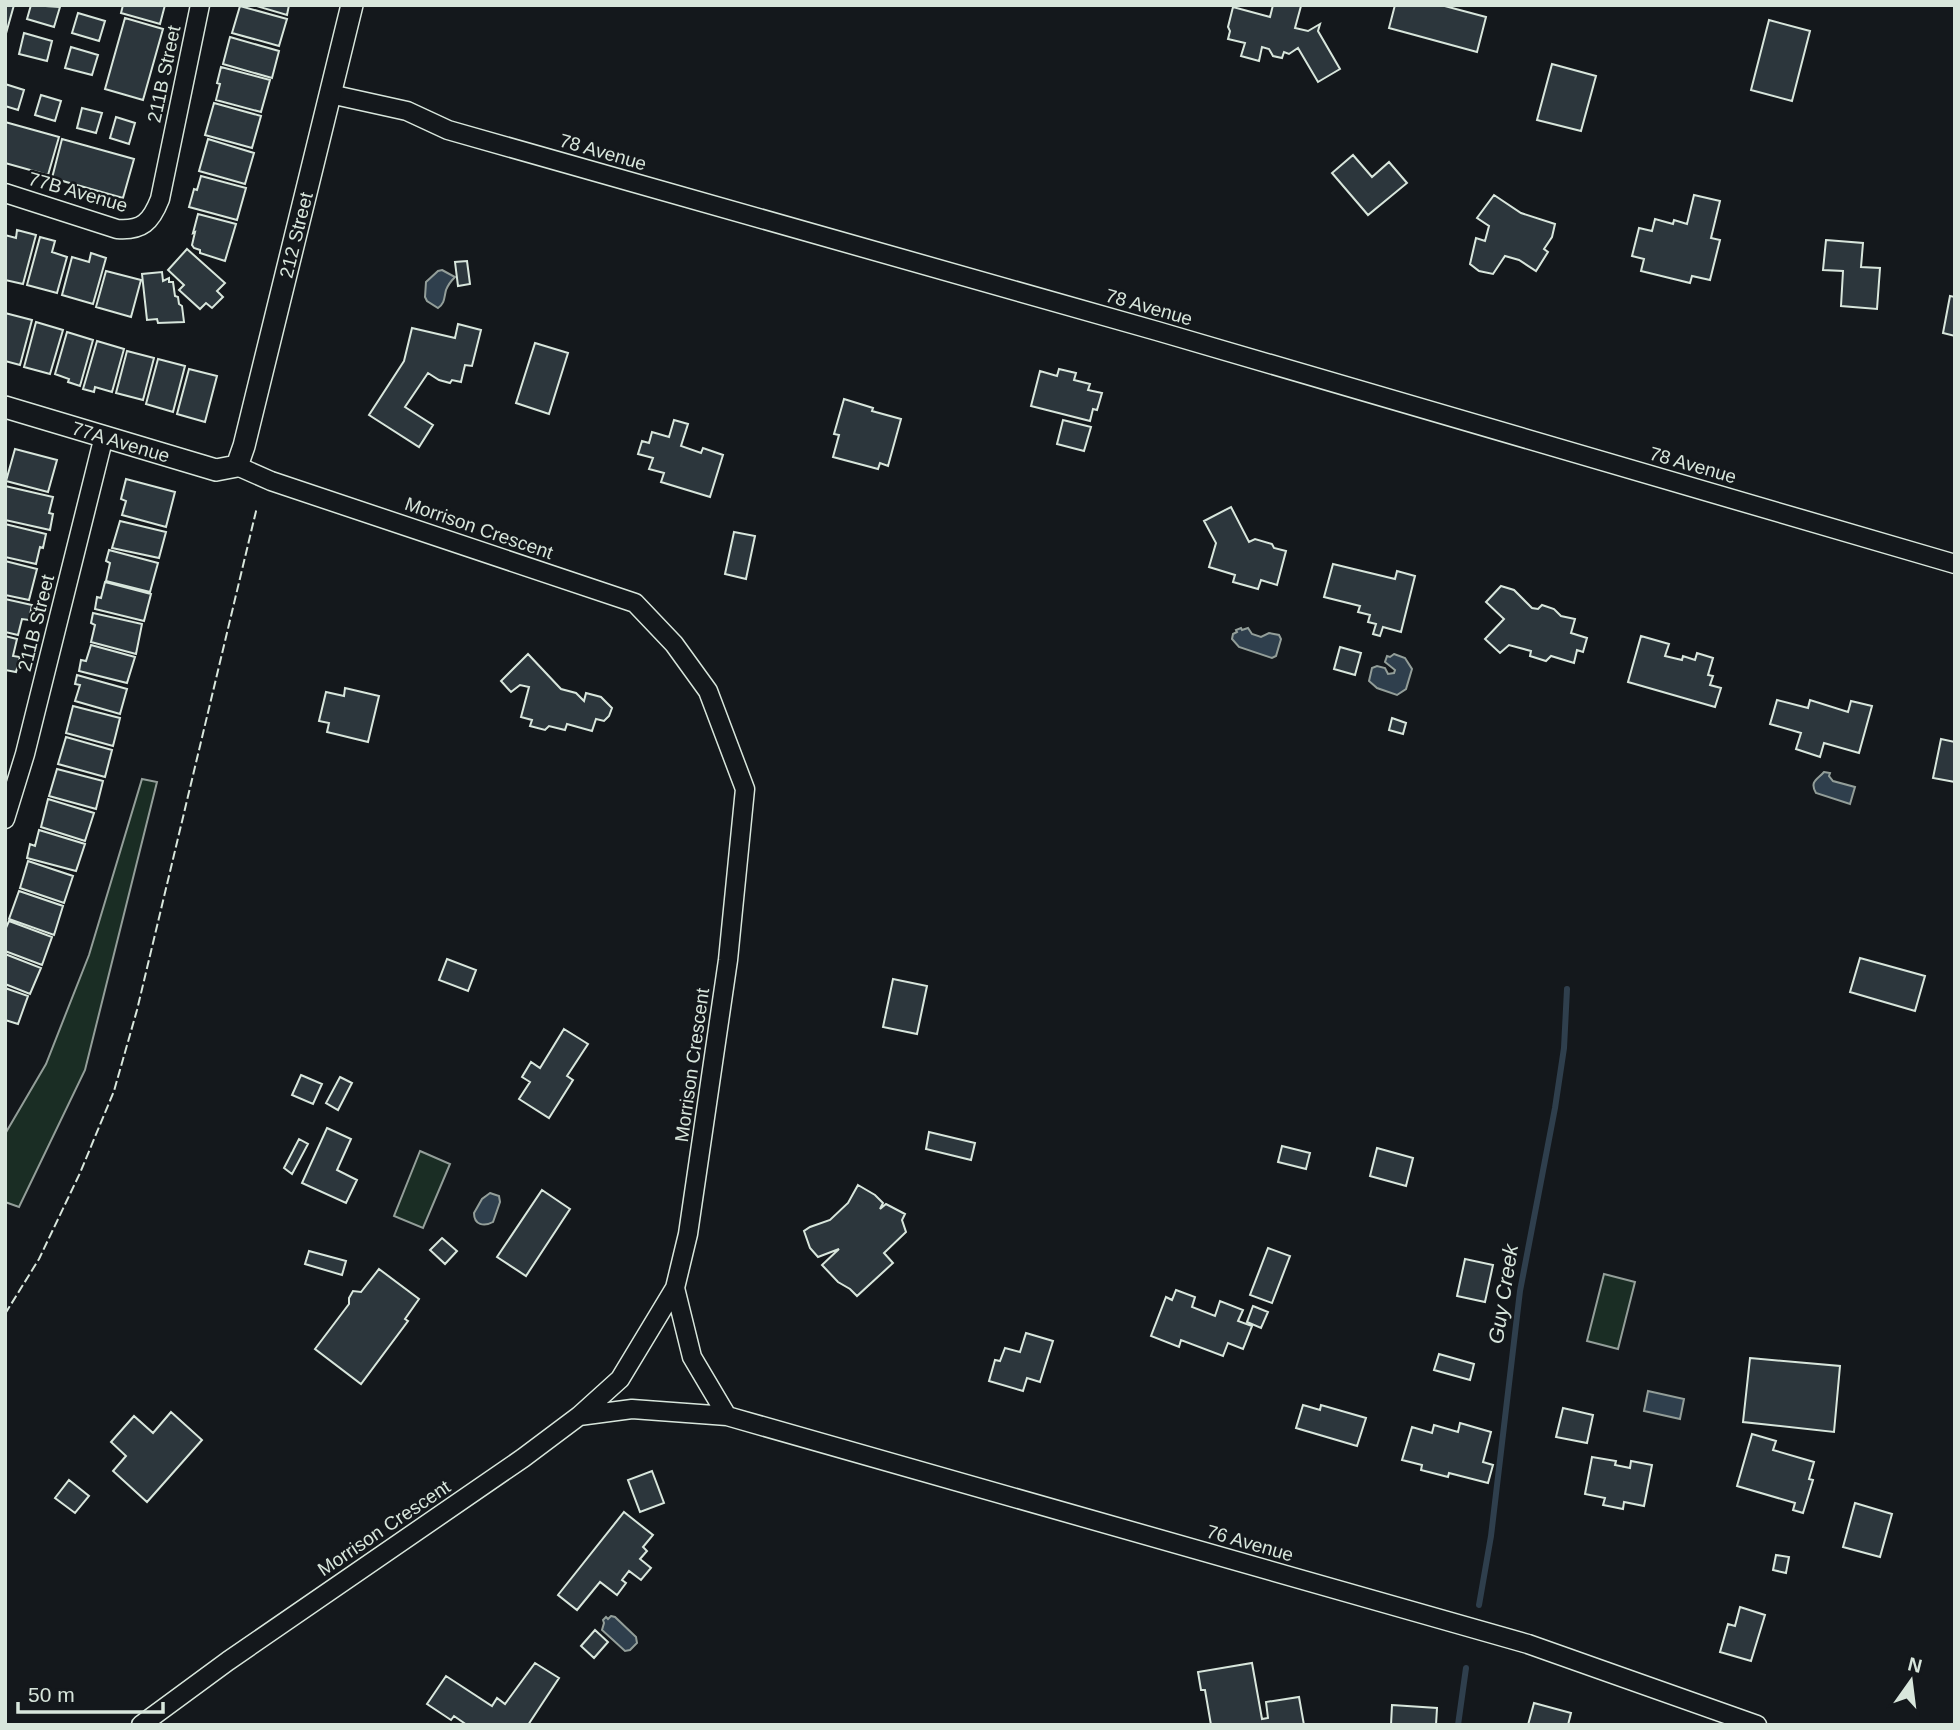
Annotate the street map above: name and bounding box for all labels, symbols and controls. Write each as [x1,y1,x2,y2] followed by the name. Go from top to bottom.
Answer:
[143,23,185,125] street label: 211B Street
[557,130,649,174] street label: 78 Avenue
[26,168,130,216] street label: 77B Avenue
[275,189,316,280] street label: 212 Street
[1103,285,1195,329] street label: 78 Avenue
[69,417,172,466] street label: 77A Avenue
[1647,443,1739,487] street label: 78 Avenue
[402,493,556,563] street label: Morrison Crescent
[14,572,58,674] street label: 211B Street
[671,986,713,1143] street label: Morrison Crescent
[1484,1241,1522,1345] water label: Guy Creek
[314,1475,455,1580] street label: Morrison Crescent
[1204,1521,1296,1565] street label: 76 Avenue
[1876,1646,1946,1716] north arrow
[1906,1653,1924,1677] text: N
[18,1670,163,1714] scale bar
[28,1683,75,1706] text: 50 m

